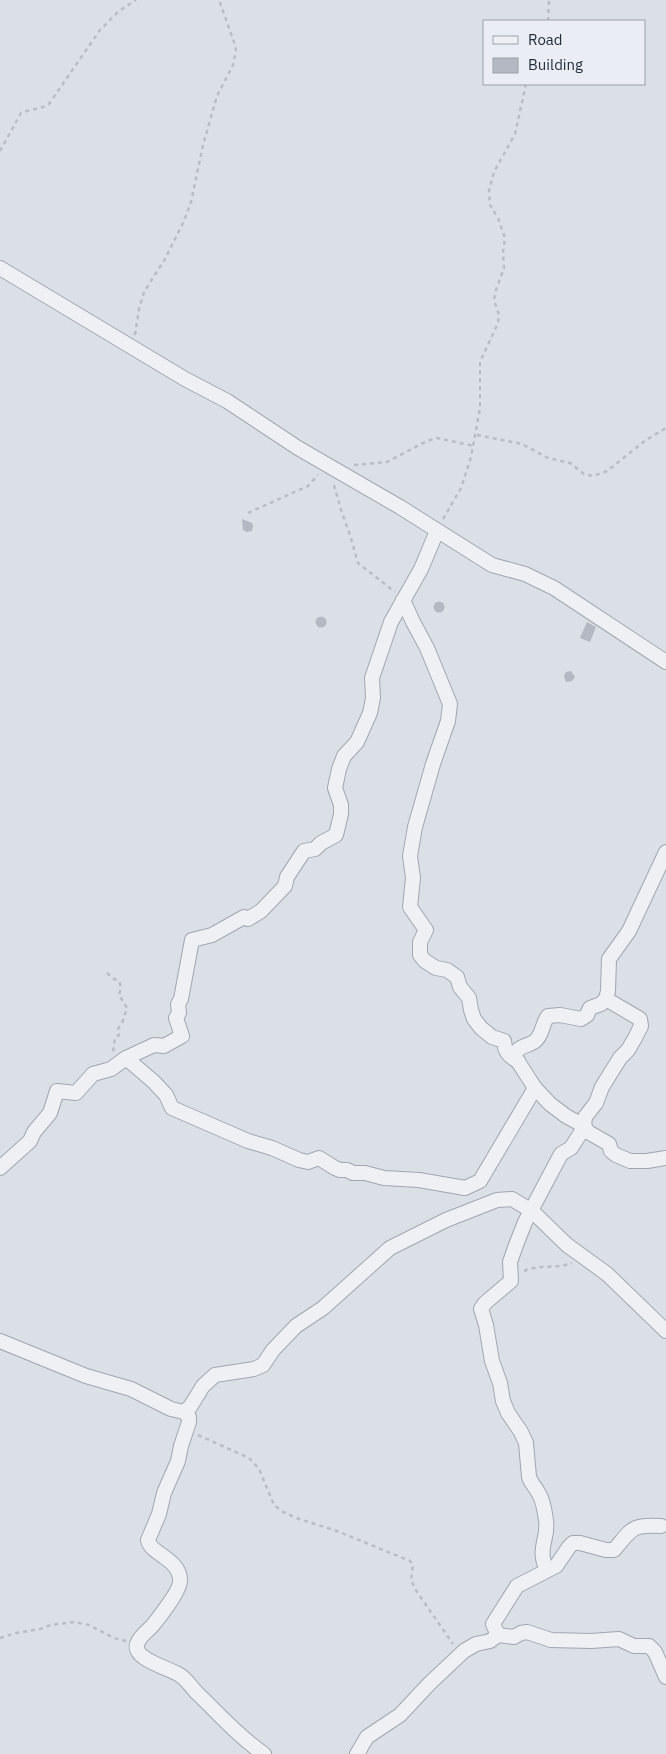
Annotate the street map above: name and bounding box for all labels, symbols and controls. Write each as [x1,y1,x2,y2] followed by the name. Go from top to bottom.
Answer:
[483,20,646,85] legend
[528,30,563,49] text: Road
[528,55,583,74] text: Building

